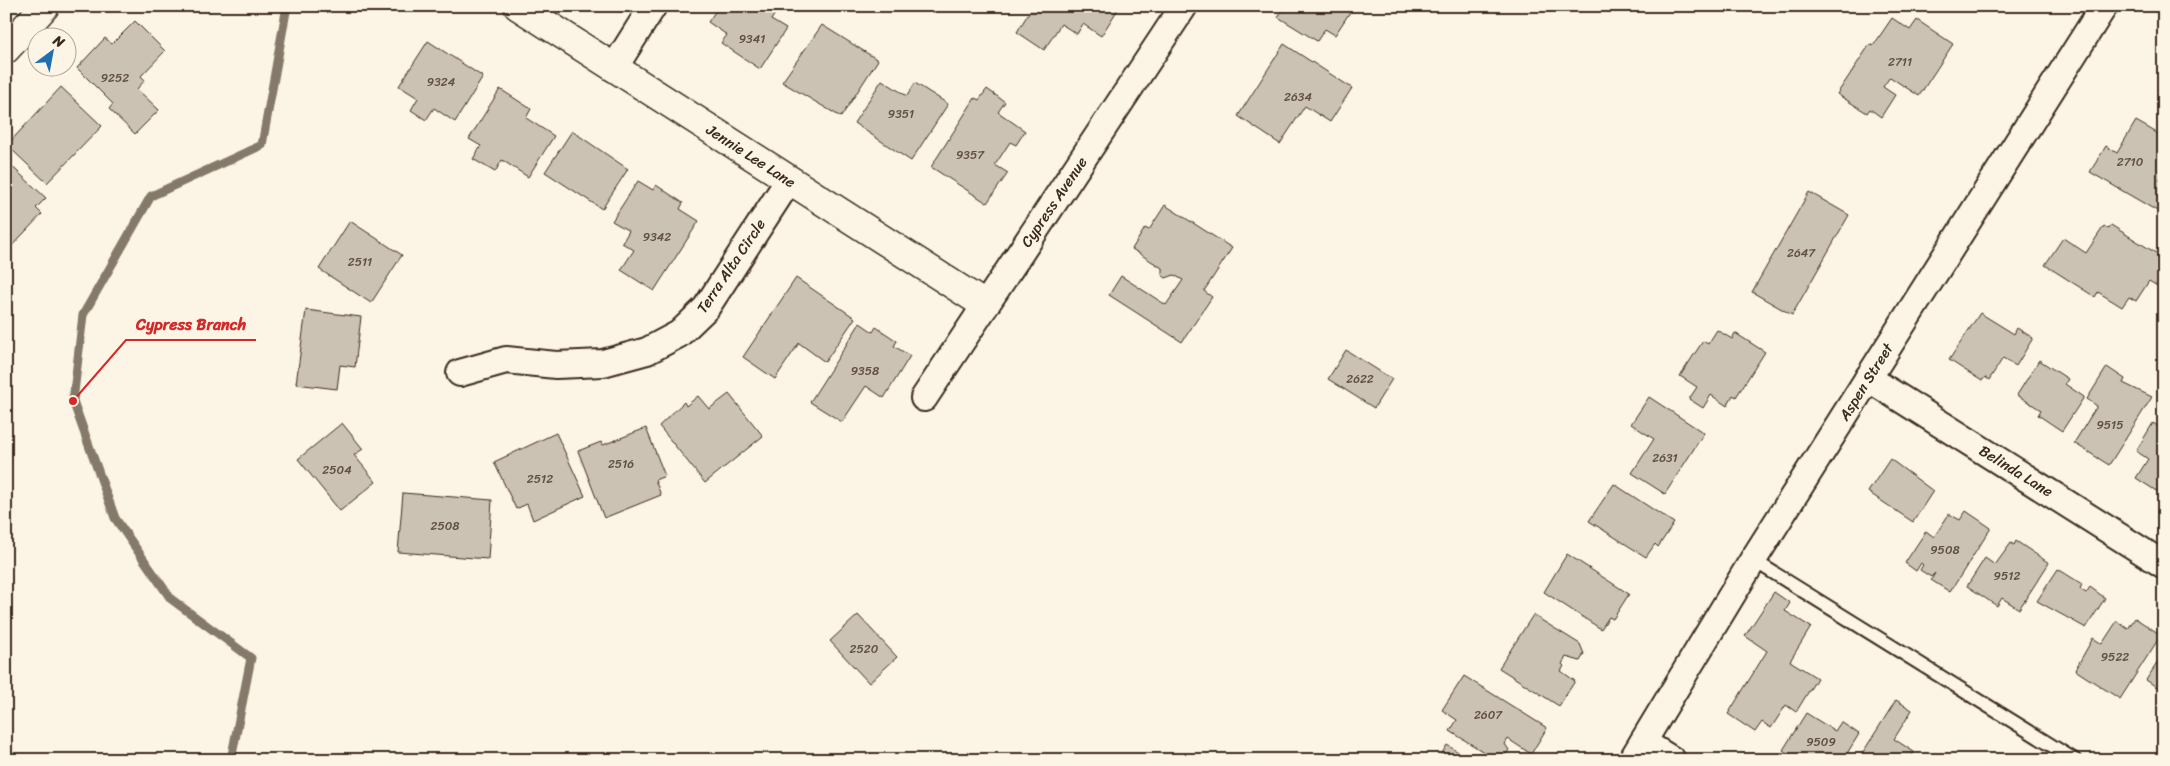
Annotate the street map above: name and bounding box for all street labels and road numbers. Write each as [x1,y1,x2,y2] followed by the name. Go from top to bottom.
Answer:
[700,117,801,195] street label: Jennie Lee Lane
[1014,151,1094,253] street label: Cypress Avenue
[690,213,773,319] street label: Terra Alta Circle
[1831,337,1901,427] street label: Aspen Street
[1974,438,2058,504] street label: Belinda Lane

